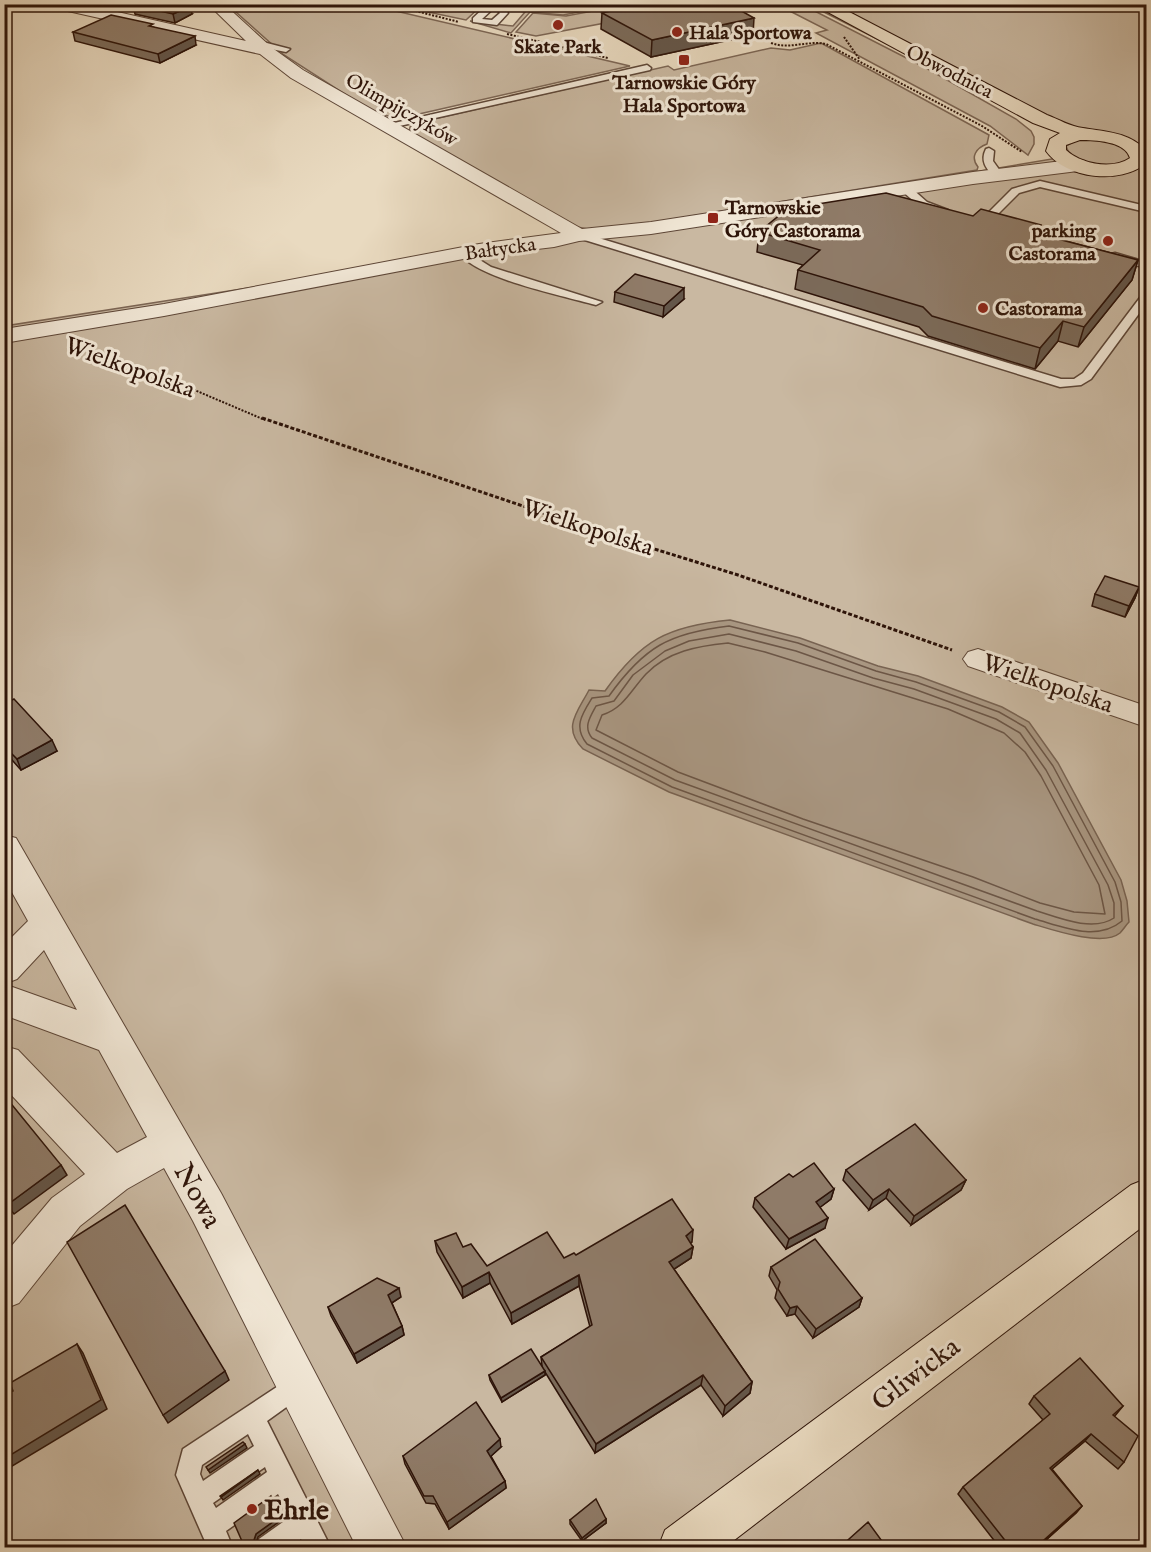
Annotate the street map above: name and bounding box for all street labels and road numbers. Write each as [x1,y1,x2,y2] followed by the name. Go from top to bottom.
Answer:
[901,40,997,105] street label: Obwodnica
[341,68,462,153] street label: Olimpijczyków
[463,232,538,267] street label: Bałtycka
[60,331,199,407] street label: Wielkopolska
[518,493,658,564] street label: Wielkopolska
[978,648,1118,721] street label: Wielkopolska
[165,1158,229,1236] street label: Nowa
[865,1330,969,1420] street label: Gliwicka

